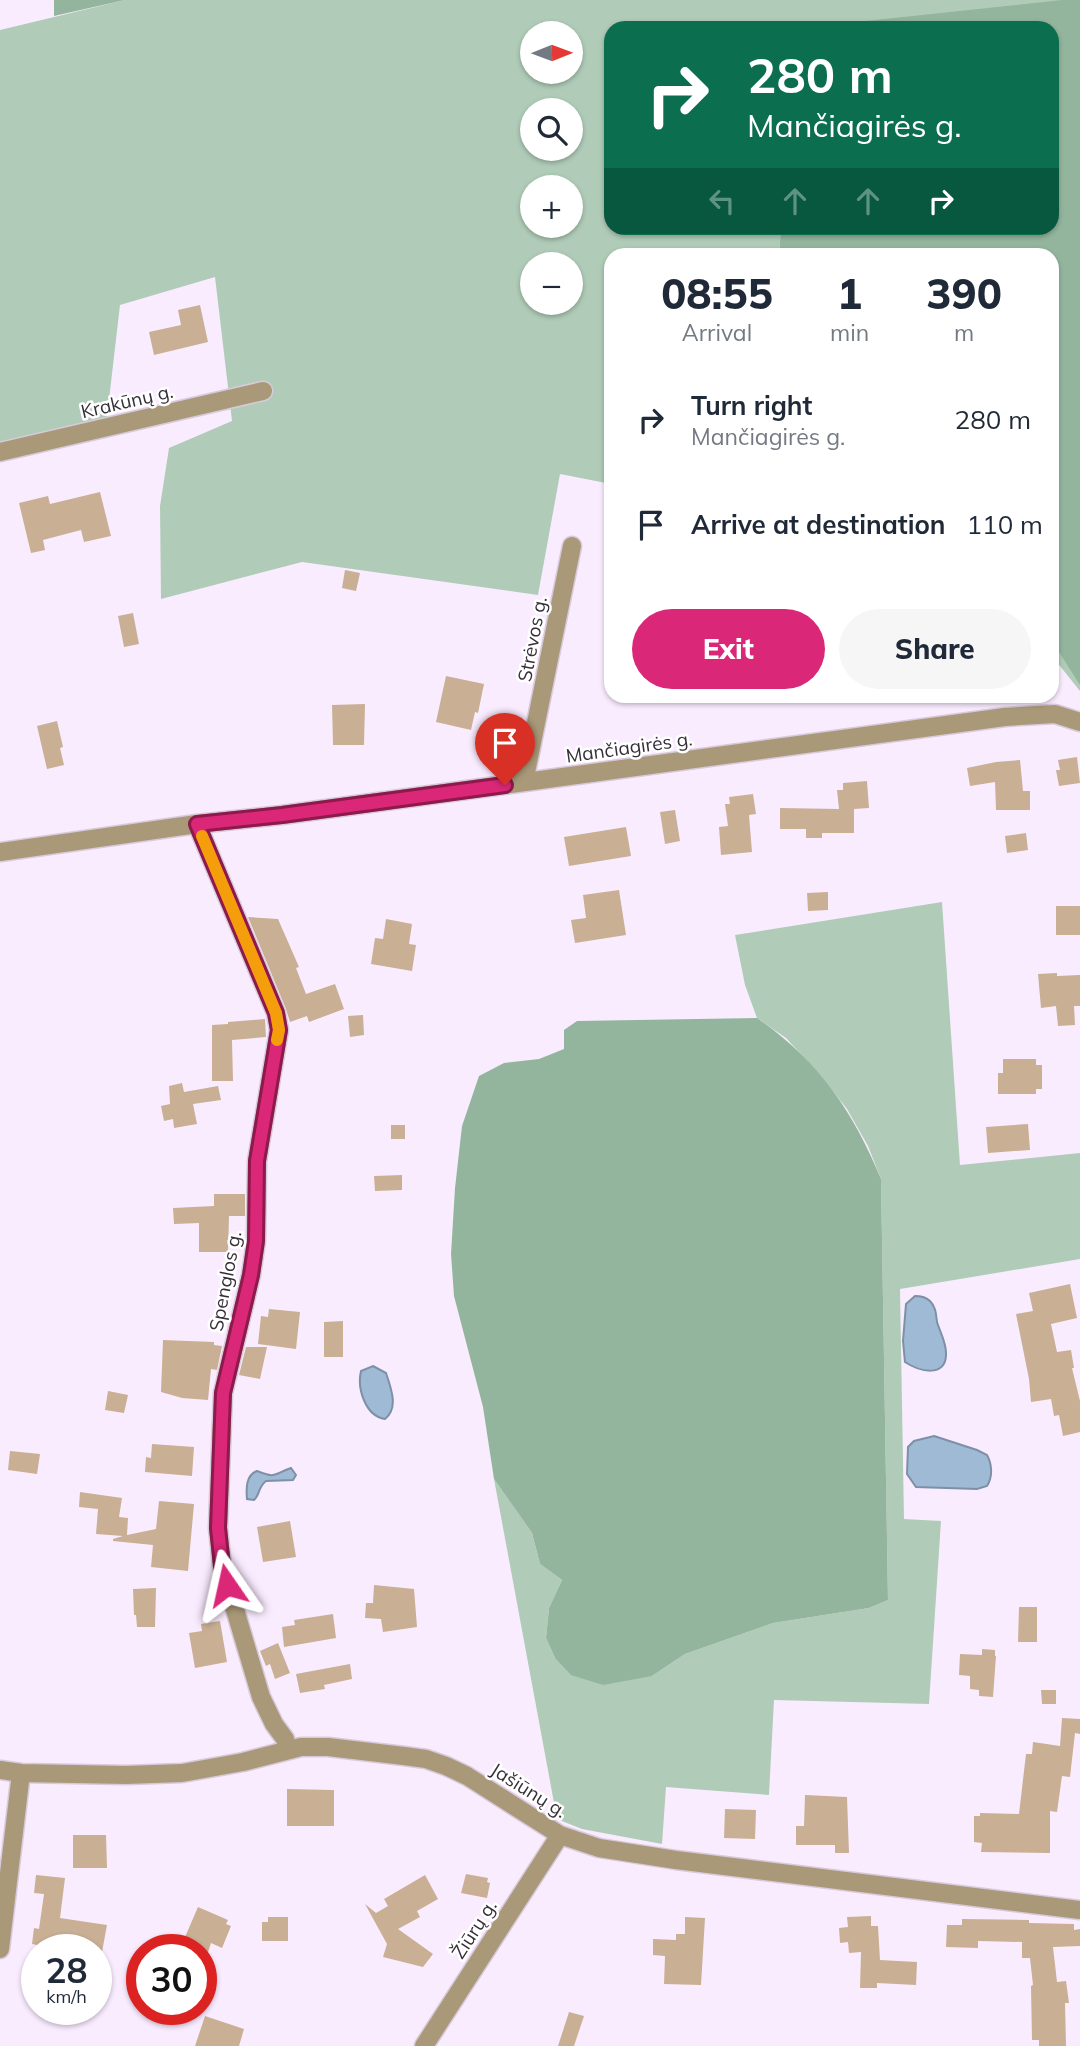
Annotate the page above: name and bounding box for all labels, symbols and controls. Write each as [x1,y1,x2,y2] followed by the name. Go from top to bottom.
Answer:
[520,21,583,84] north arrow
[520,21,583,315] map controls
[747,44,893,105] text: 280 m
[632,49,723,140] icon: right
[520,98,583,161] button: search
[747,105,962,145] text: Mančiagirės g.
[520,175,583,238] button: +
[703,182,741,220] icon: left
[776,182,814,220] icon: ahead
[849,182,887,220] icon: ahead
[922,182,960,220] icon: right
[520,252,583,315] button: −
[661,267,773,320] text: 08:55
[837,267,862,320] text: 1
[926,267,1002,320] text: 390
[682,318,752,347] text: Arrival
[830,318,869,347] text: min
[954,318,974,347] text: m
[79,379,175,423] street label: Krakūnų g.
[691,389,812,422] text: Turn right
[632,401,670,439] icon: right
[955,403,1031,436] text: 280 m
[691,422,845,451] text: Mančiagirės g.
[632,506,670,544] icon: arrive
[691,508,946,541] text: Arrive at destination
[967,508,1043,541] text: 110 m
[512,594,552,684] street label: Strėvos g.
[632,609,825,689] button: Exit
[839,609,1031,689] button: Share
[475,713,535,785] pin
[486,724,524,762] icon: arrive
[564,726,694,768] street label: Mančiagirės g.
[204,1229,246,1333] street label: Spenglos g.
[190,1548,264,1622] position arrow
[486,1757,572,1823] street label: Jašiūnų g.
[446,1895,502,1963] street label: Žiūrų g.
[126,1934,217,2025] speed limit sign: 30
[45,1948,88,1992] text: 28
[46,1985,87,2008] text: km/h

